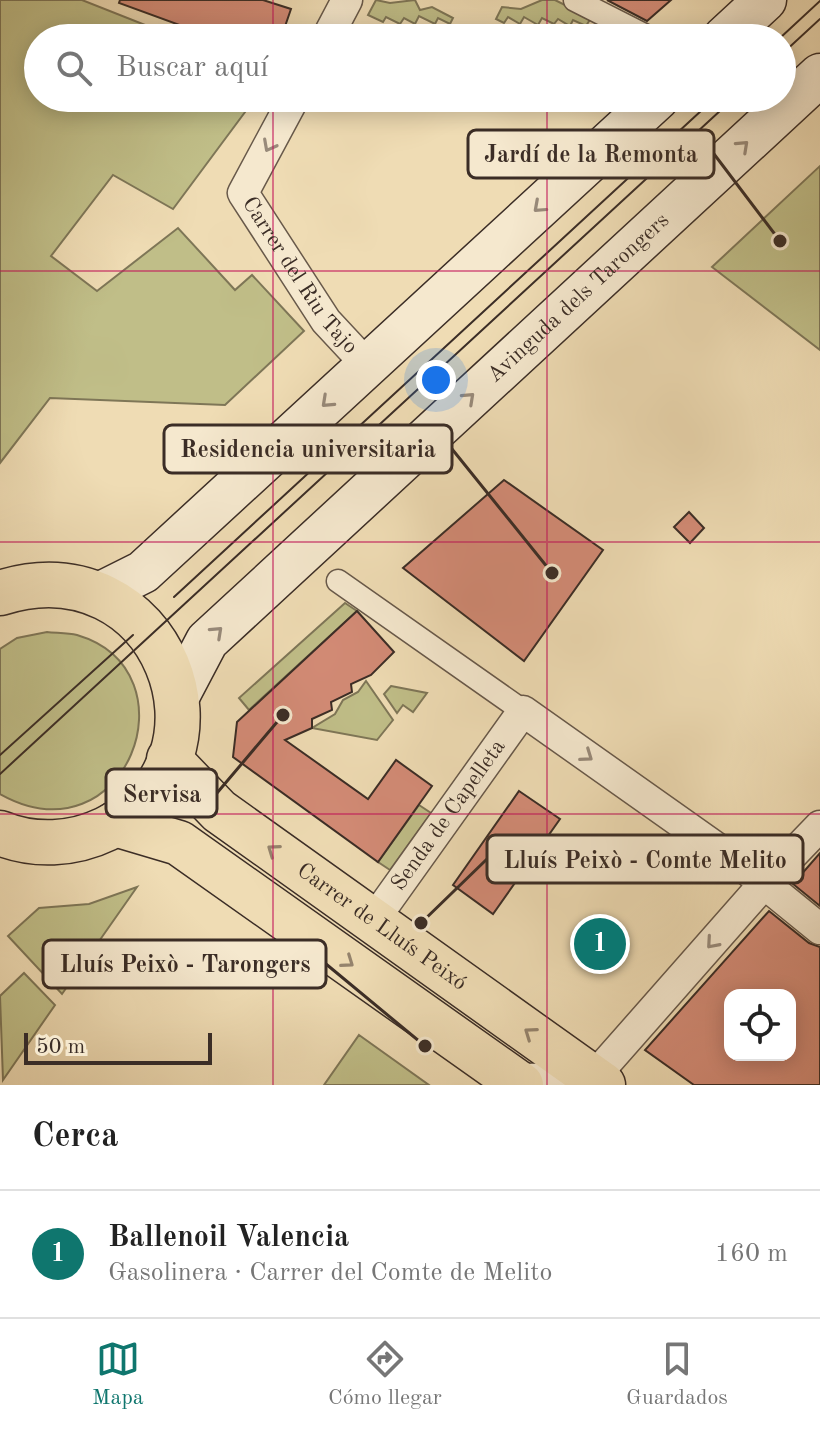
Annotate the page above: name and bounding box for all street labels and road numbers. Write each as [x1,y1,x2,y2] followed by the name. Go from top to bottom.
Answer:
[238,193,362,358] street label: Carrer del Riu Tajo
[483,209,673,387] street label: Avinguda dels Tarongers
[387,736,510,895] street label: Senda de Capelleta
[293,859,471,995] street label: Carrer de Lluís Peixó

